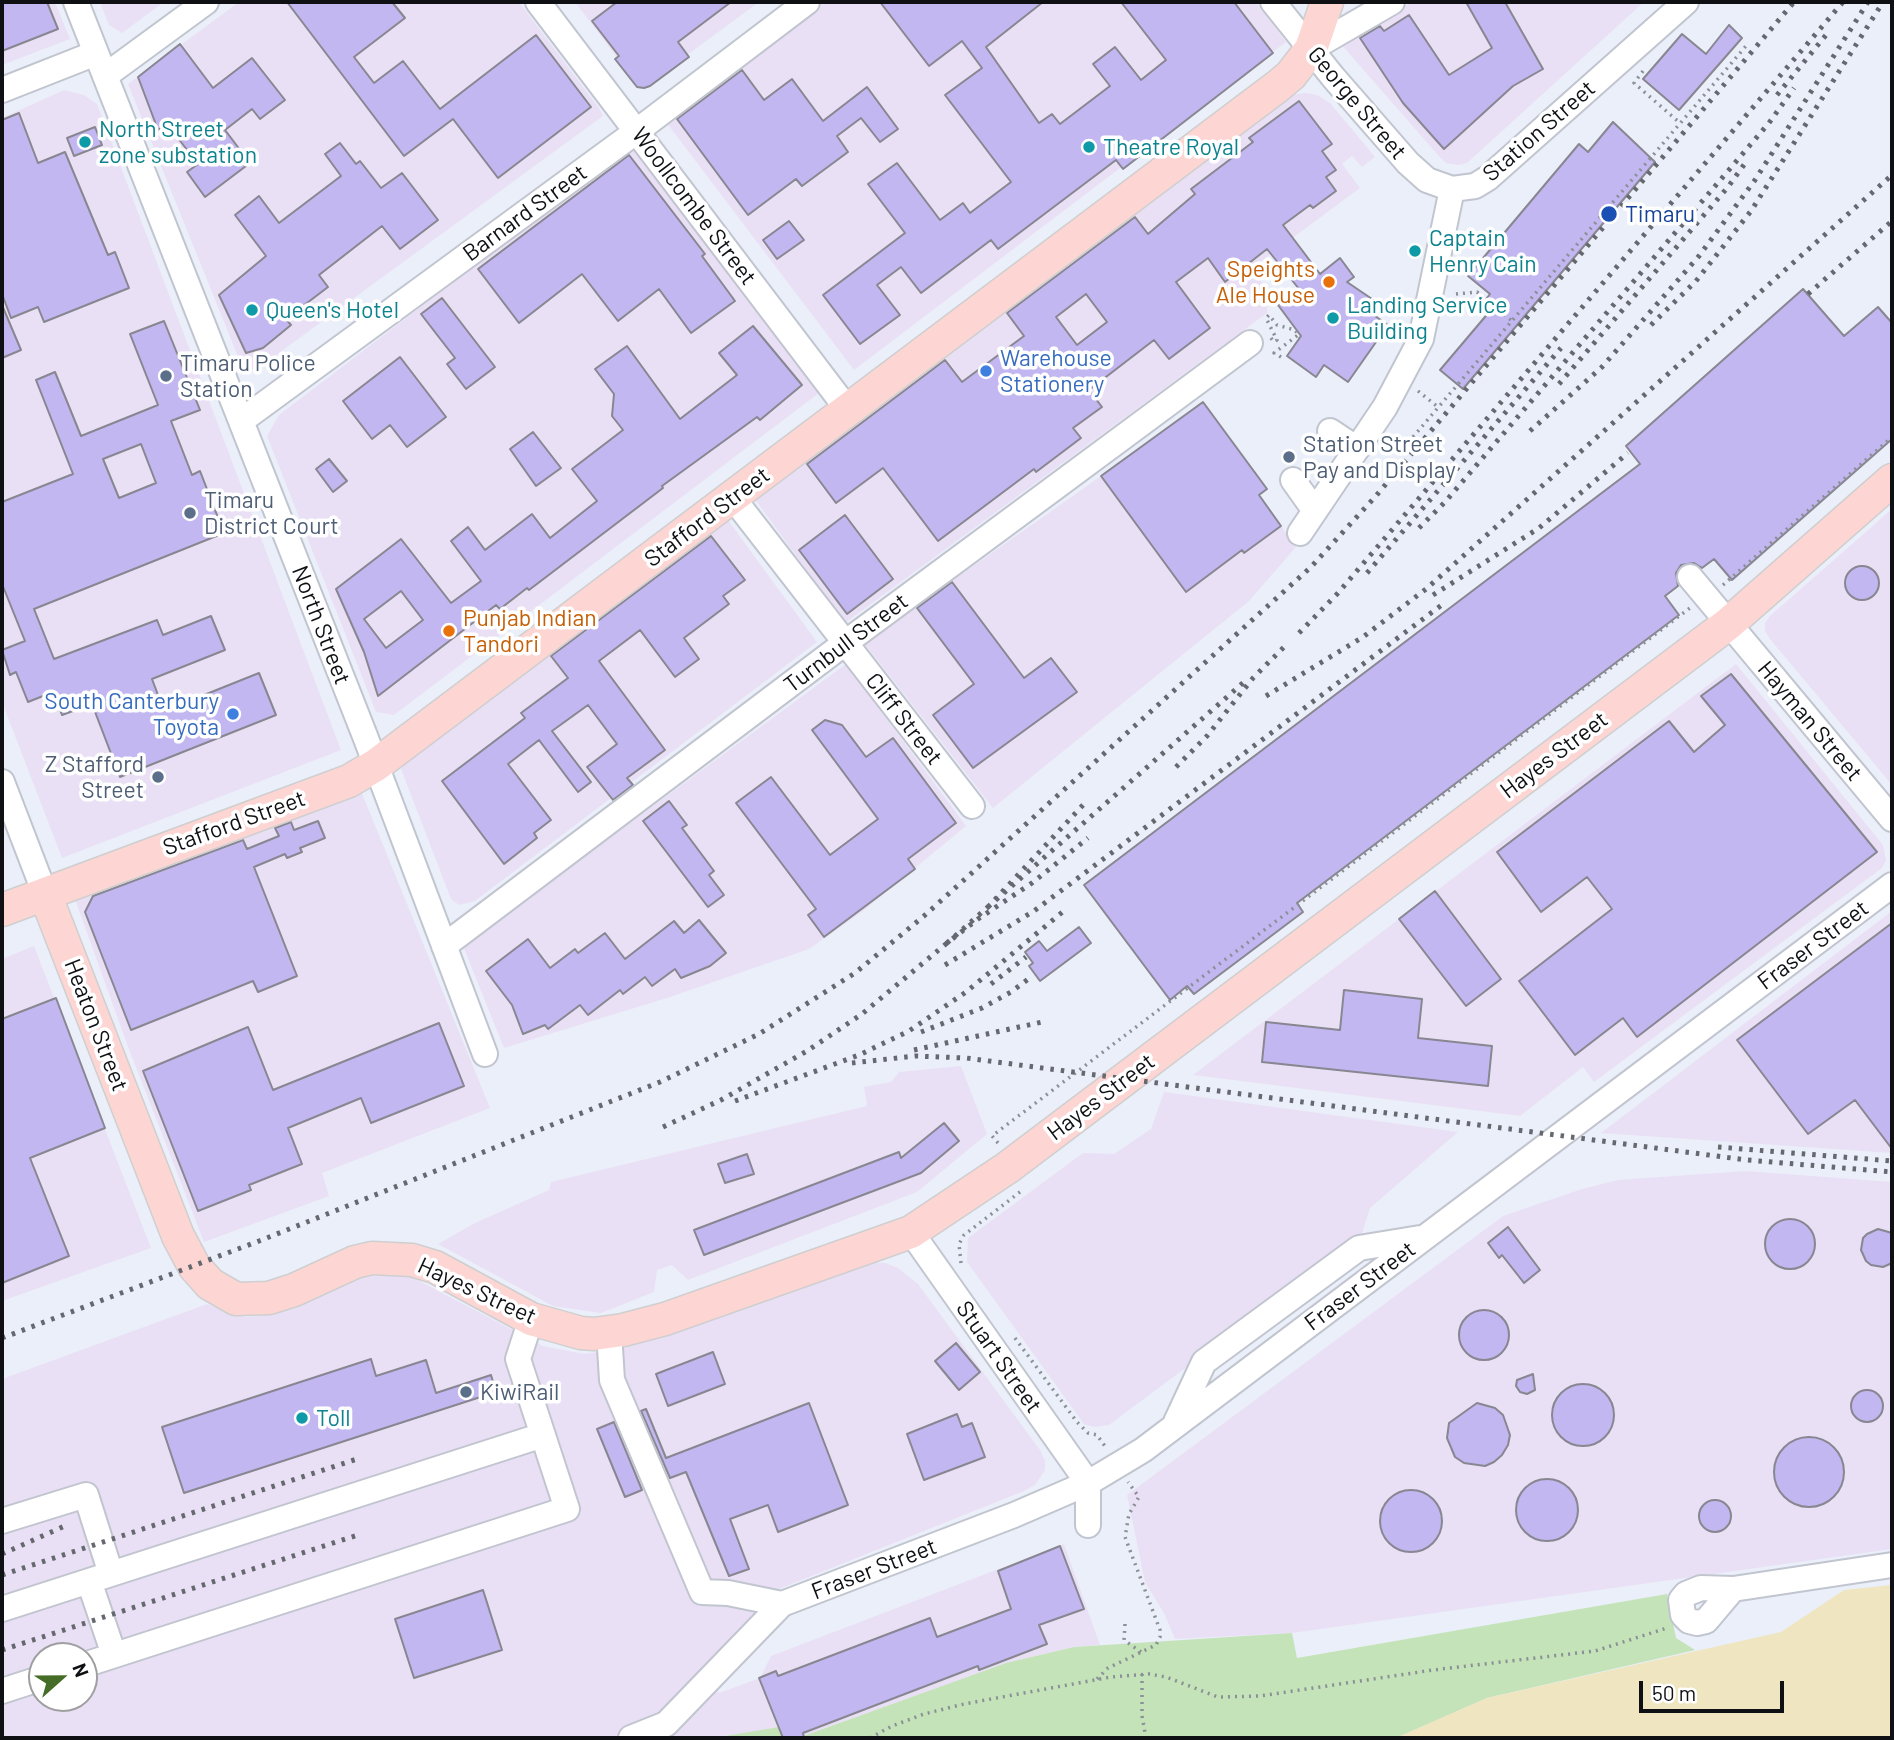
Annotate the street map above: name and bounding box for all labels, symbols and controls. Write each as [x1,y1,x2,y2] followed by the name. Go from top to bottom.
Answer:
[1302,41,1412,165] street label: George Street
[1477,75,1601,187] street label: Station Street
[99,115,257,169] place label: North Street zone substation
[626,122,762,290] street label: Woollcombe Street
[1103,133,1239,161] place label: Theatre Royal
[77,134,93,150] marker: North Street zone substation
[1081,139,1097,155] marker: Theatre Royal
[458,159,592,267] street label: Barnard Street
[1625,200,1695,228] place label: Timaru
[1599,204,1619,224] marker: Timaru
[1429,224,1537,278] place label: Captain Henry Cain
[1407,243,1423,259] marker: Captain Henry Cain
[1216,255,1315,309] place label: Speights Ale House
[1321,274,1337,290] marker: Speights Ale House
[1347,291,1507,345] place label: Landing Service Building
[266,296,399,324] place label: Queen's Hotel
[244,302,260,318] marker: Queen's Hotel
[1325,310,1341,326] marker: Landing Service Building
[1000,344,1112,398] place label: Warehouse Stationery
[180,349,316,403] place label: Timaru Police Station
[978,363,994,379] marker: Warehouse Stationery
[158,368,174,384] marker: Timaru Police Station
[1303,430,1456,484] place label: Station Street Pay and Display
[1281,449,1297,465] marker: Station Street Pay and Display
[639,461,775,573] street label: Stafford Street
[204,486,339,540] place label: Timaru District Court
[182,505,198,521] marker: Timaru District Court
[286,562,356,688] street label: North Street
[779,587,913,699] street label: Turnbull Street
[463,604,597,658] place label: Punjab Indian Tandori
[441,623,457,639] marker: Punjab Indian Tandori
[1752,656,1868,786] street label: Hayman Street
[860,668,948,770] street label: Cliff Street
[44,687,219,741] place label: South Canterbury Toyota
[225,706,241,722] marker: South Canterbury Toyota
[1495,706,1613,804] street label: Hayes Street
[45,750,144,804] place label: Z Stafford Street
[150,769,166,785] marker: Z Stafford Street
[159,784,309,862] street label: Stafford Street
[1752,894,1874,996] street label: Fraser Street
[58,955,134,1095] street label: Heaton Street
[1042,1048,1160,1146] street label: Hayes Street
[1299,1235,1421,1337] street label: Fraser Street
[413,1252,541,1330] street label: Hayes Street
[950,1296,1048,1418] street label: Stuart Street
[480,1378,559,1406] place label: KiwiRail
[458,1384,474,1400] marker: KiwiRail
[316,1404,351,1432] place label: Toll
[294,1410,310,1426] marker: Toll
[807,1532,941,1606] street label: Fraser Street
[28,1642,98,1712] north arrow
[68,1660,94,1680] text: N
[1642,1666,1787,1710] scale bar
[1652,1680,1696,1705] text: 50 m

